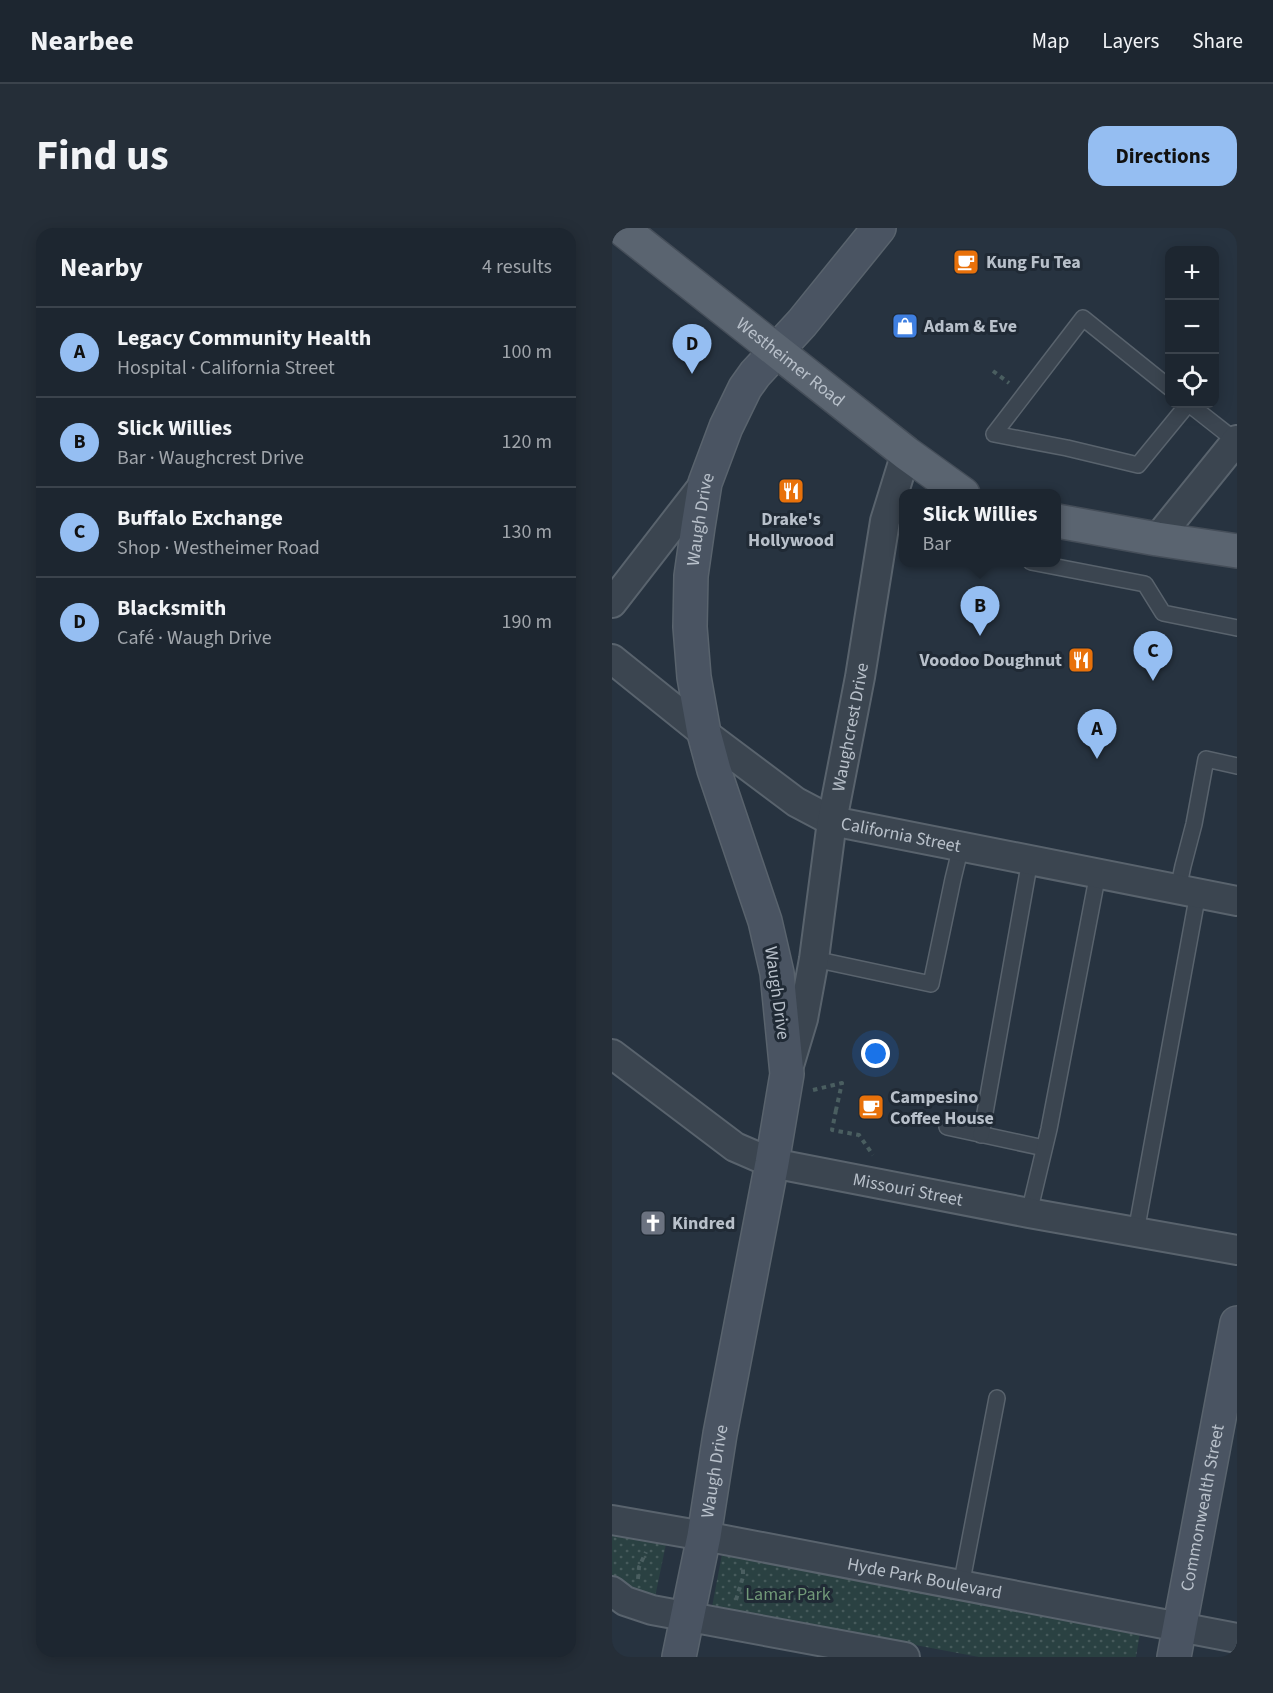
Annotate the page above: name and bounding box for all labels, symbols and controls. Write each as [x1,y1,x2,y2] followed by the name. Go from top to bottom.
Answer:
[30,21,134,61] text: Nearbee
[1032,26,1069,56] text: Map
[1102,26,1159,56] text: Layers
[1192,26,1243,56] text: Share
[36,126,169,186] text: Find us
[1088,126,1237,186] button: Directions
[1165,246,1219,408] map controls
[1165,246,1219,300] button: +
[951,247,981,277] cafe icon: Kung Fu Tea
[60,249,143,286] text: Nearby
[986,250,1081,275] place label: Kung Fu Tea
[482,253,552,281] text: 4 results
[1165,300,1219,354] button: −
[731,311,850,413] street label: Westheimer Road
[890,311,920,341] shop icon: Adam & Eve
[923,314,1017,339] place label: Adam & Eve
[117,322,371,354] text: Legacy Community Health
[672,324,712,374] pin: D
[74,338,85,366] text: A
[502,338,552,366] text: 100 m
[117,354,335,382] text: Hospital · California Street
[1165,354,1219,408] button: locate
[117,412,232,444] text: Slick Willies
[73,428,86,456] text: B
[502,428,552,456] text: 120 m
[117,444,304,472] text: Bar · Waughcrest Drive
[680,469,720,568] street label: Waugh Drive
[776,476,806,506] restaurant icon: Drake's Hollywood
[899,489,1061,567] popup
[922,498,1038,530] text: Slick Willies
[117,502,283,534] text: Buffalo Exchange
[748,507,834,553] place label: Drake's Hollywood
[74,518,85,546] text: C
[502,518,552,546] text: 130 m
[922,530,951,558] text: Bar
[117,534,320,562] text: Shop · Westheimer Road
[960,586,1000,636] pin: B
[117,592,226,624] text: Blacksmith
[73,608,86,636] text: D
[502,608,552,636] text: 190 m
[117,624,272,652] text: Café · Waugh Drive
[1134,632,1172,681] pin: C
[1066,645,1096,675] restaurant icon: Voodoo Doughnut
[919,648,1062,673] place label: Voodoo Doughnut
[826,661,875,794] street label: Waughcrest Drive
[1078,710,1116,759] pin: A
[839,811,963,859] street label: California Street
[758,945,796,1041] street label: Waugh Drive
[861,1039,890,1068] your location
[890,1085,994,1131] place label: Campesino Coffee House
[856,1092,886,1122] cafe icon: Campesino Coffee House
[851,1167,965,1212] street label: Missouri Street
[638,1208,668,1238] church icon: Kindred
[672,1211,735,1236] place label: Kindred
[694,1422,734,1520] street label: Waugh Drive
[1174,1422,1230,1593] street label: Commonwealth Street
[845,1551,1004,1605] street label: Hyde Park Boulevard
[745,1582,831,1607] park label: Lamar Park

